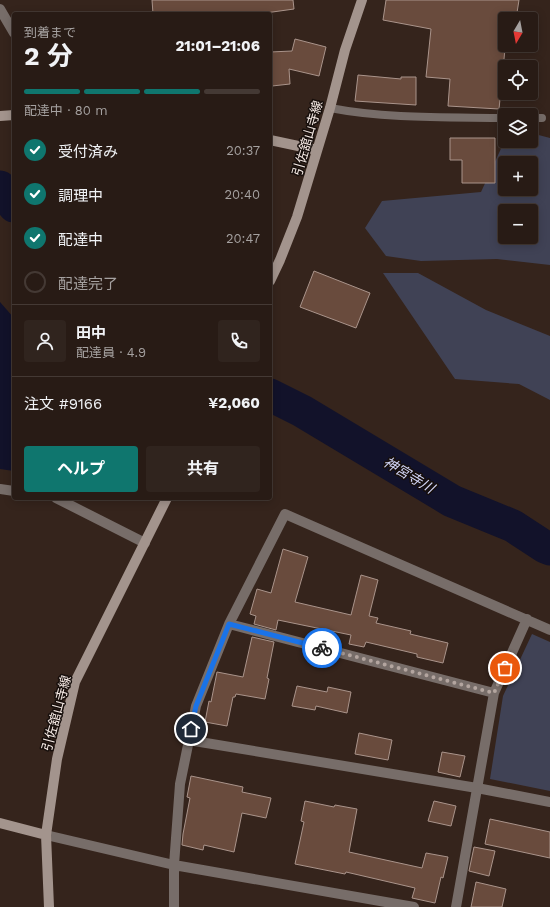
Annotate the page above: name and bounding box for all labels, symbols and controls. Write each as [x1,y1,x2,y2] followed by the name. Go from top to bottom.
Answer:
[498,12,538,52] north arrow
[498,12,538,244] map controls
[24,25,76,40] text: 到着まで
[175,37,260,55] text: 21:01–21:06
[24,41,73,71] text: 2 分
[498,60,538,100] button: locate
[290,99,325,178] street label: 引佐舘山寺線
[24,103,108,118] text: 配達中 · 80 m
[498,108,538,148] button: layers
[24,139,46,161] icon: check
[58,143,118,161] text: 受付済み
[226,143,260,158] text: 20:37
[498,156,538,196] button: +
[24,183,46,205] icon: check
[58,187,103,205] text: 調理中
[224,187,260,202] text: 20:40
[498,204,538,244] button: −
[24,227,46,249] icon: check
[58,231,103,249] text: 配達中
[226,231,260,246] text: 20:47
[58,275,118,293] text: 配達完了
[24,320,66,362] button: person
[218,320,260,362] button: phone
[76,324,106,342] text: 田中
[76,345,146,360] text: 配達員 · 4.9
[208,394,260,412] text: ¥2,060
[24,395,102,413] text: 注文 #9166
[24,446,138,492] button: ヘルプ
[146,446,260,492] button: 共有
[381,454,439,497] water label: 神宮寺川
[302,628,342,668] courier
[311,637,333,659] icon: bike
[488,651,522,685] pin
[494,657,516,679] icon: bag
[39,674,74,753] street label: 引佐舘山寺線
[174,712,208,746] pin
[180,718,202,740] icon: home

